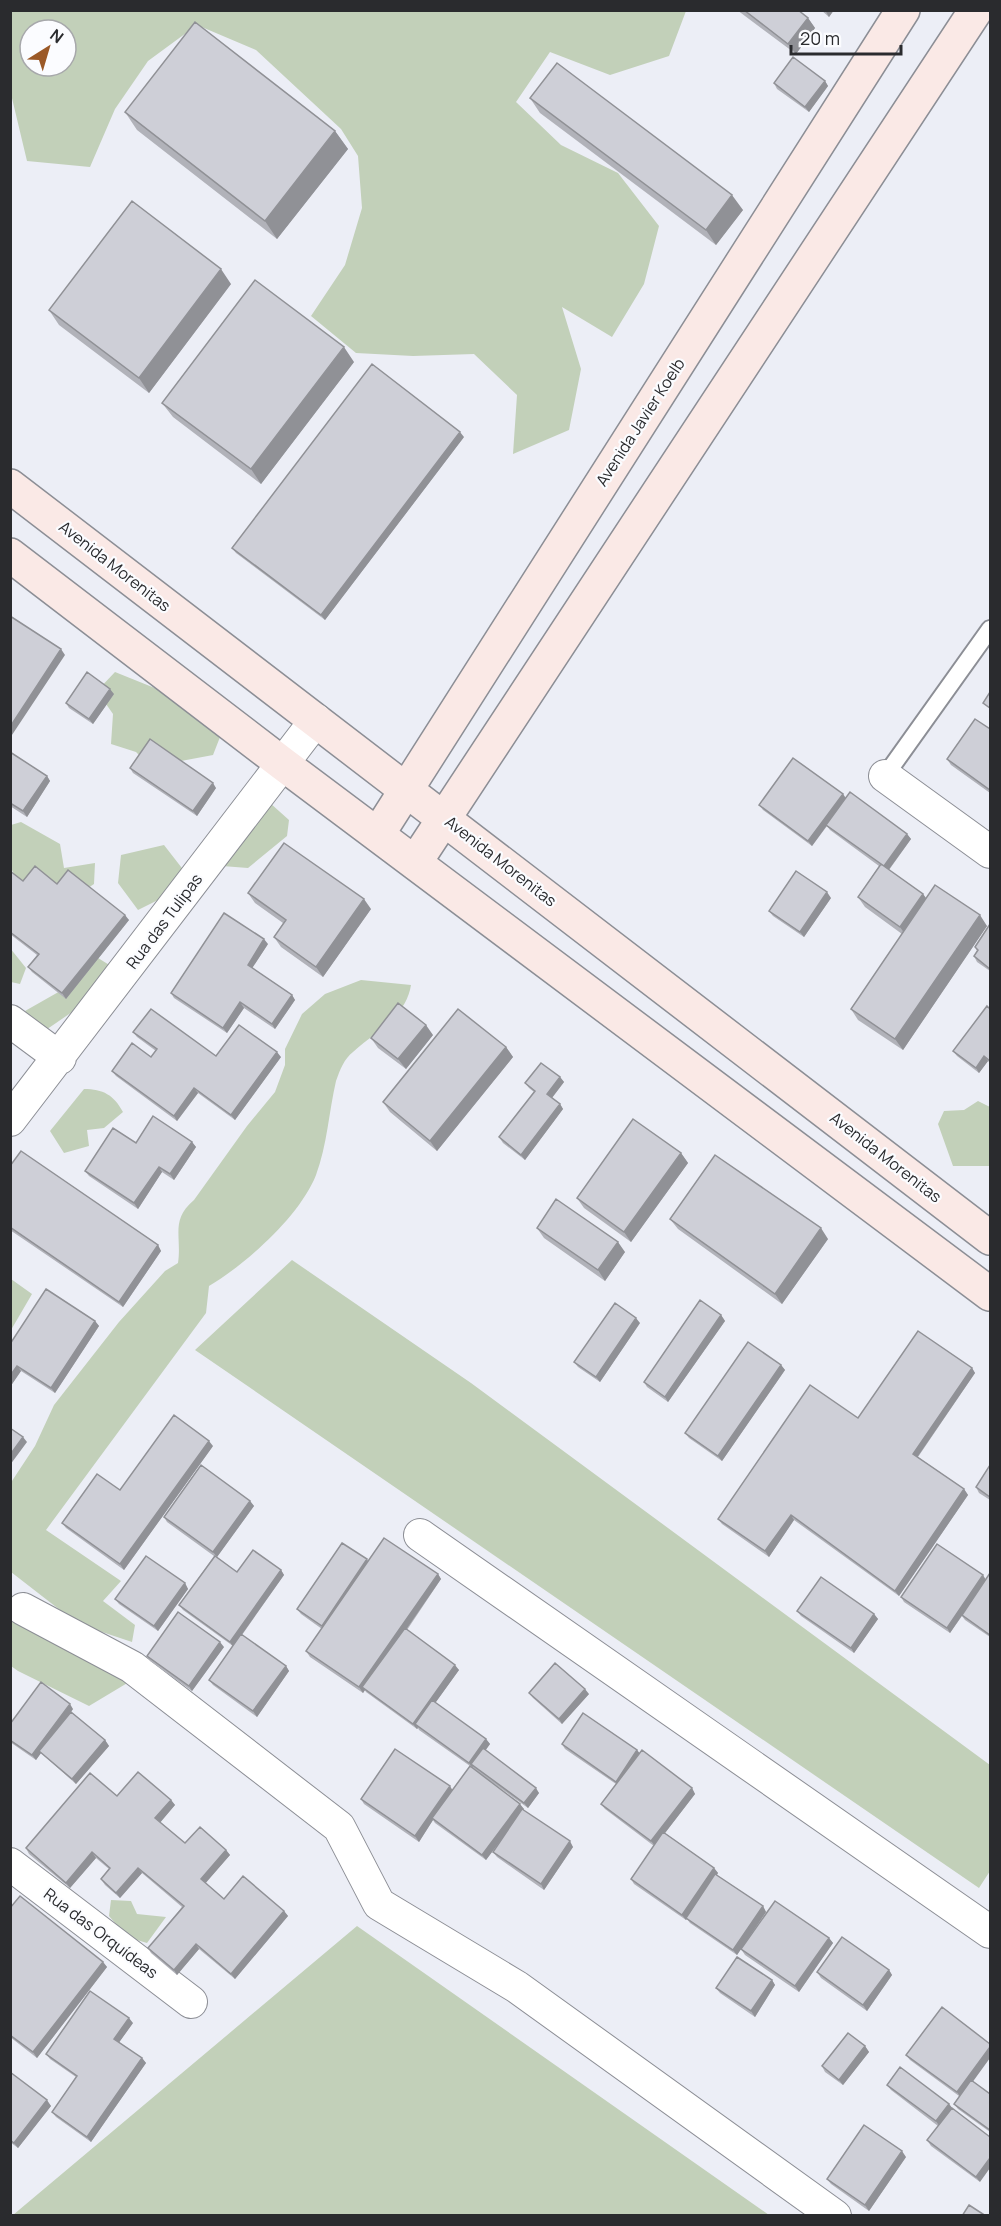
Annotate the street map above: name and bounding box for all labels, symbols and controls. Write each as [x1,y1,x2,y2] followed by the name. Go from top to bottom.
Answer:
[18,18,78,78] north arrow
[791,18,900,56] scale bar
[46,24,68,48] text: N
[800,26,840,50] text: 20 m
[590,354,690,490] street label: Avenida Javier Koelb
[55,516,175,616] street label: Avenida Morenitas
[441,811,561,911] street label: Avenida Morenitas
[121,869,207,973] street label: Rua das Tulipas
[826,1107,946,1207] street label: Avenida Morenitas
[39,1883,163,1983] street label: Rua das Orquídeas

